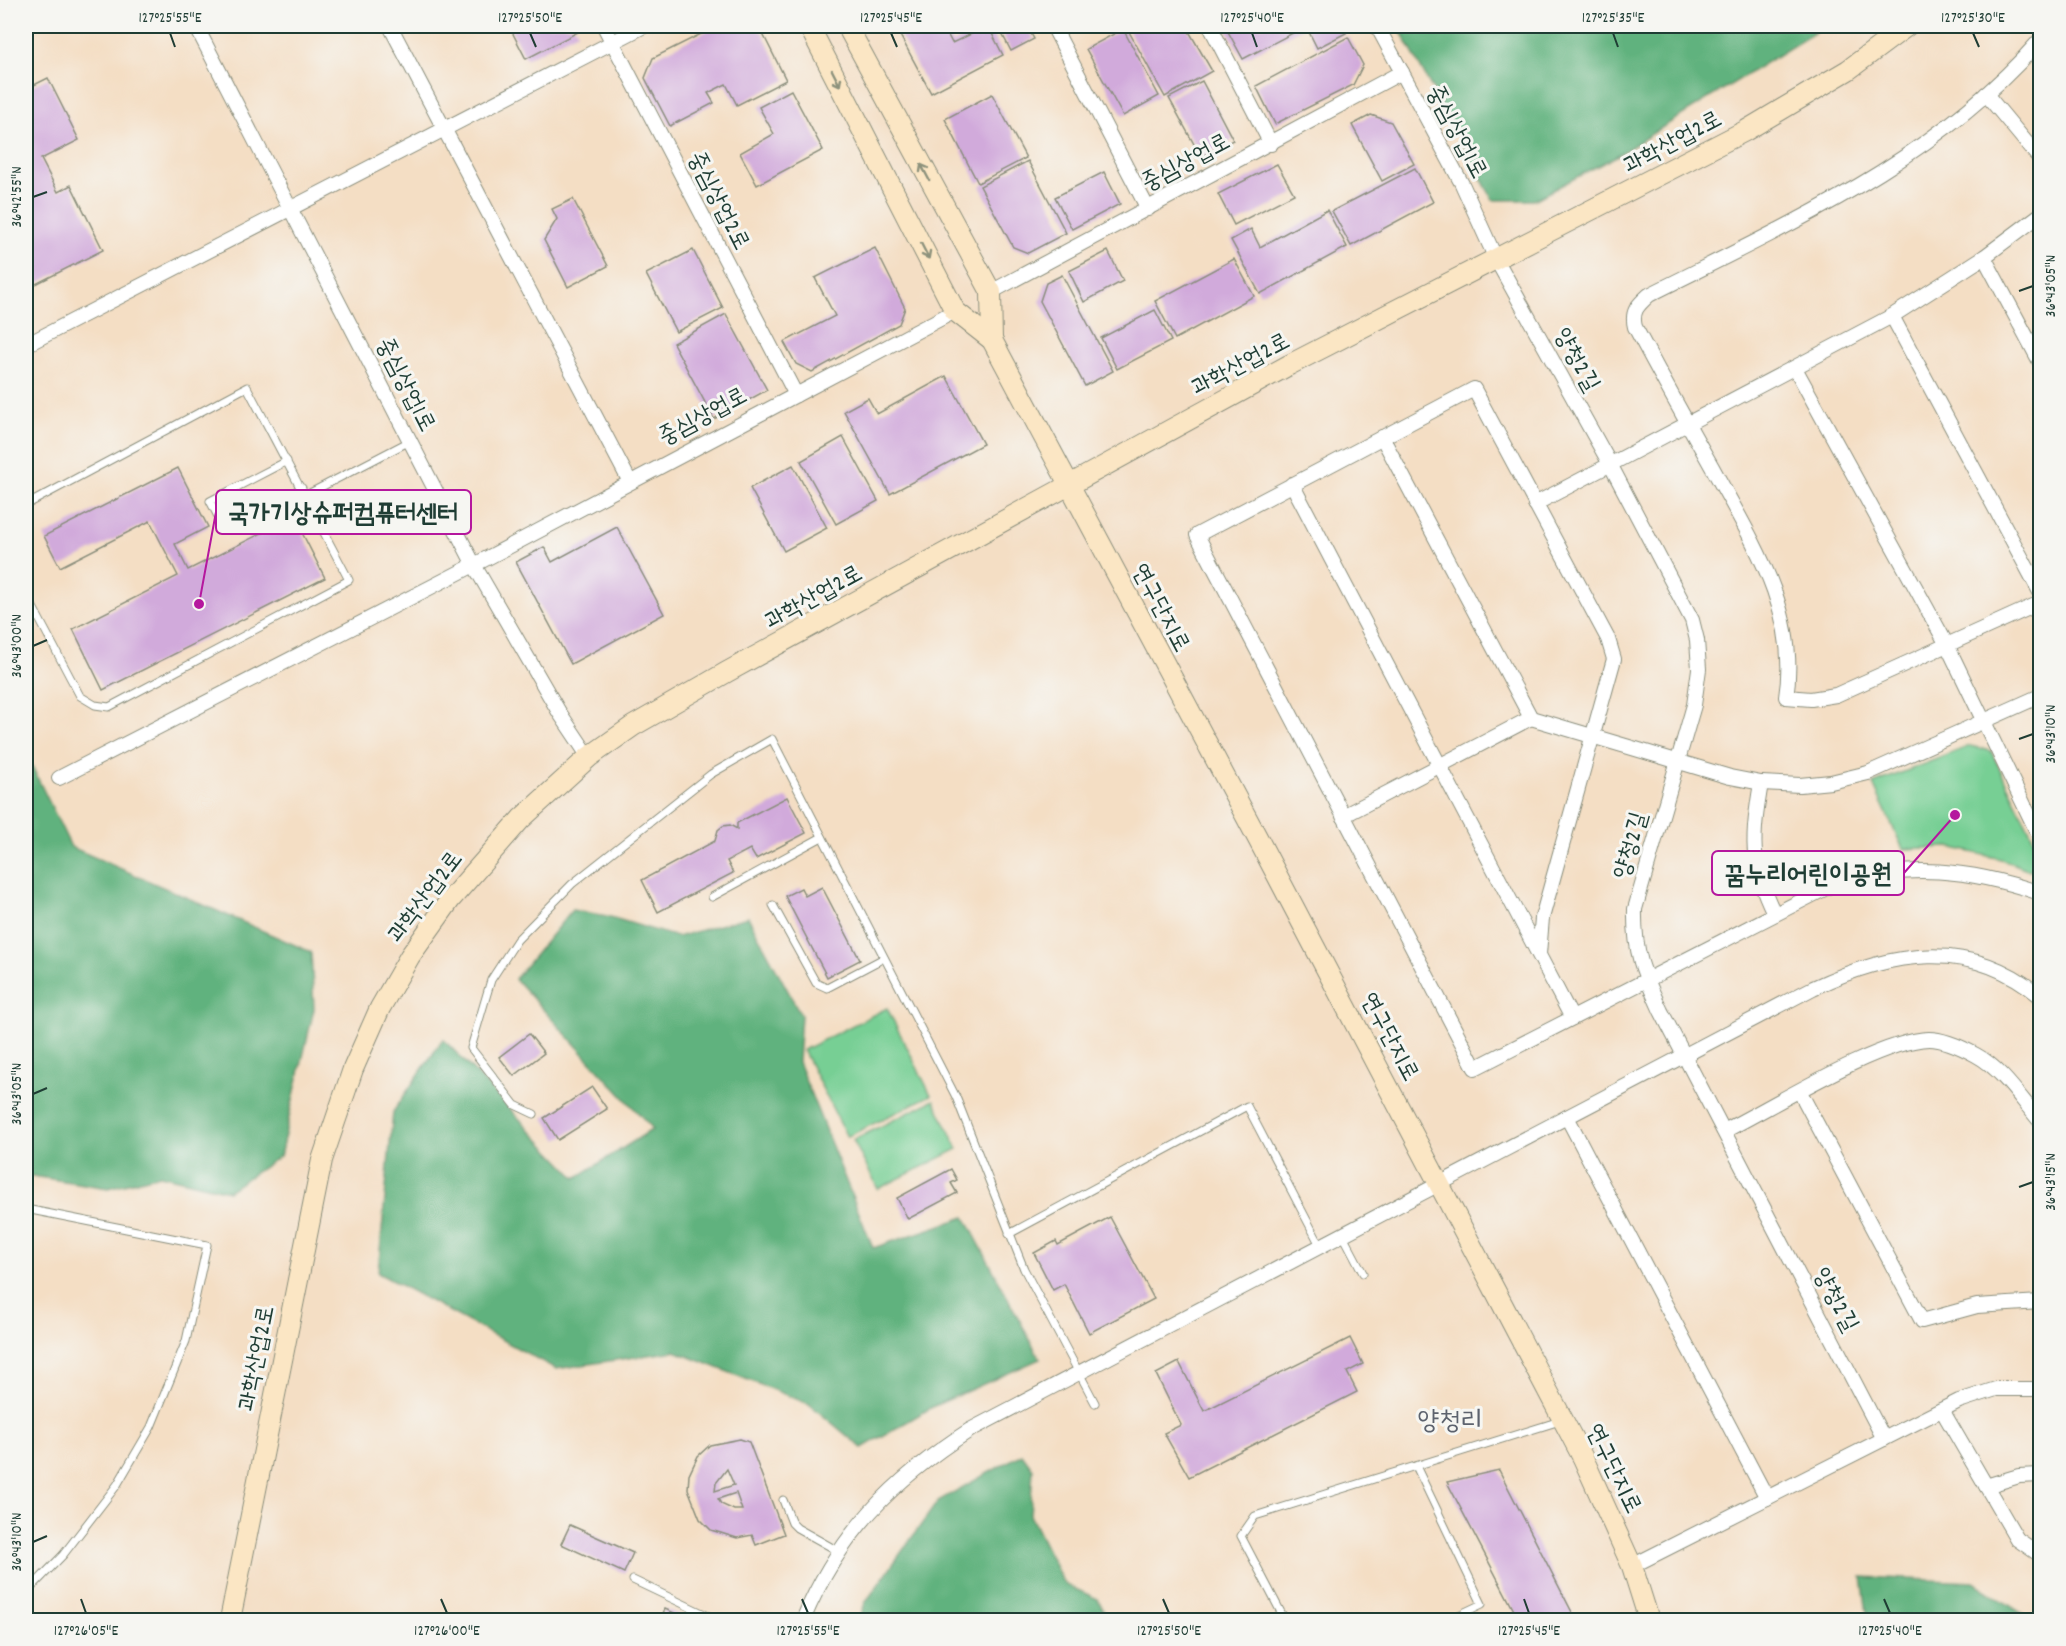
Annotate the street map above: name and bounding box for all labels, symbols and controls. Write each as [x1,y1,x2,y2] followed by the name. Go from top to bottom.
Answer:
[139,8,202,30] text: 127°25'55"E
[498,8,562,30] text: 127°25'50"E
[860,8,922,30] text: 127°25'45"E
[1220,8,1284,30] text: 127°25'40"E
[1582,8,1644,30] text: 127°25'35"E
[1941,8,2005,30] text: 127°25'30"E
[831,68,842,86] one-way arrow
[1416,79,1494,185] street label: 중심상업1로
[1618,104,1729,184] street label: 과학산업2로
[1136,126,1237,201] street label: 중심상업로
[678,146,757,257] street label: 중심상업2로
[919,164,931,181] one-way arrow
[7,166,29,228] text: 36°42'55"N
[919,242,931,259] one-way arrow
[2041,255,2063,317] text: 36°43'05"N
[1544,322,1607,399] street label: 양청2길
[1186,326,1297,406] street label: 과학산업2로
[366,332,443,438] street label: 중심상업1로
[653,380,754,455] street label: 중심상업로
[216,490,471,534] callout: 국가기상슈퍼컴퓨터센터
[228,497,458,534] text: 국가기상슈퍼컴퓨터센터
[759,558,870,639] street label: 과학산업2로
[1122,558,1197,659] street label: 연구단지로
[7,614,29,678] text: 36°43'00"N
[2041,705,2063,763] text: 36°43'10"N
[1606,808,1658,883] street label: 양청2길
[381,845,472,951] street label: 과학산업2로
[1712,851,1904,895] callout: 꿈누리어린이공원
[1724,858,1892,895] text: 꿈누리어린이공원
[1351,987,1426,1088] street label: 연구단지로
[7,1063,29,1125] text: 36°43'05"N
[2041,1153,2063,1211] text: 36°43'15"N
[1803,1262,1865,1339] street label: 양청2길
[231,1303,285,1414] street label: 과학산업2로
[1417,1403,1483,1442] district label: 양청리
[1576,1418,1649,1520] street label: 연구단지로
[7,1513,29,1571] text: 36°43'10"N
[54,1621,118,1643] text: 127°26'05"E
[414,1621,480,1643] text: 127°26'00"E
[777,1621,840,1643] text: 127°25'55"E
[1137,1621,1201,1643] text: 127°25'50"E
[1498,1621,1560,1643] text: 127°25'45"E
[1858,1621,1922,1643] text: 127°25'40"E

